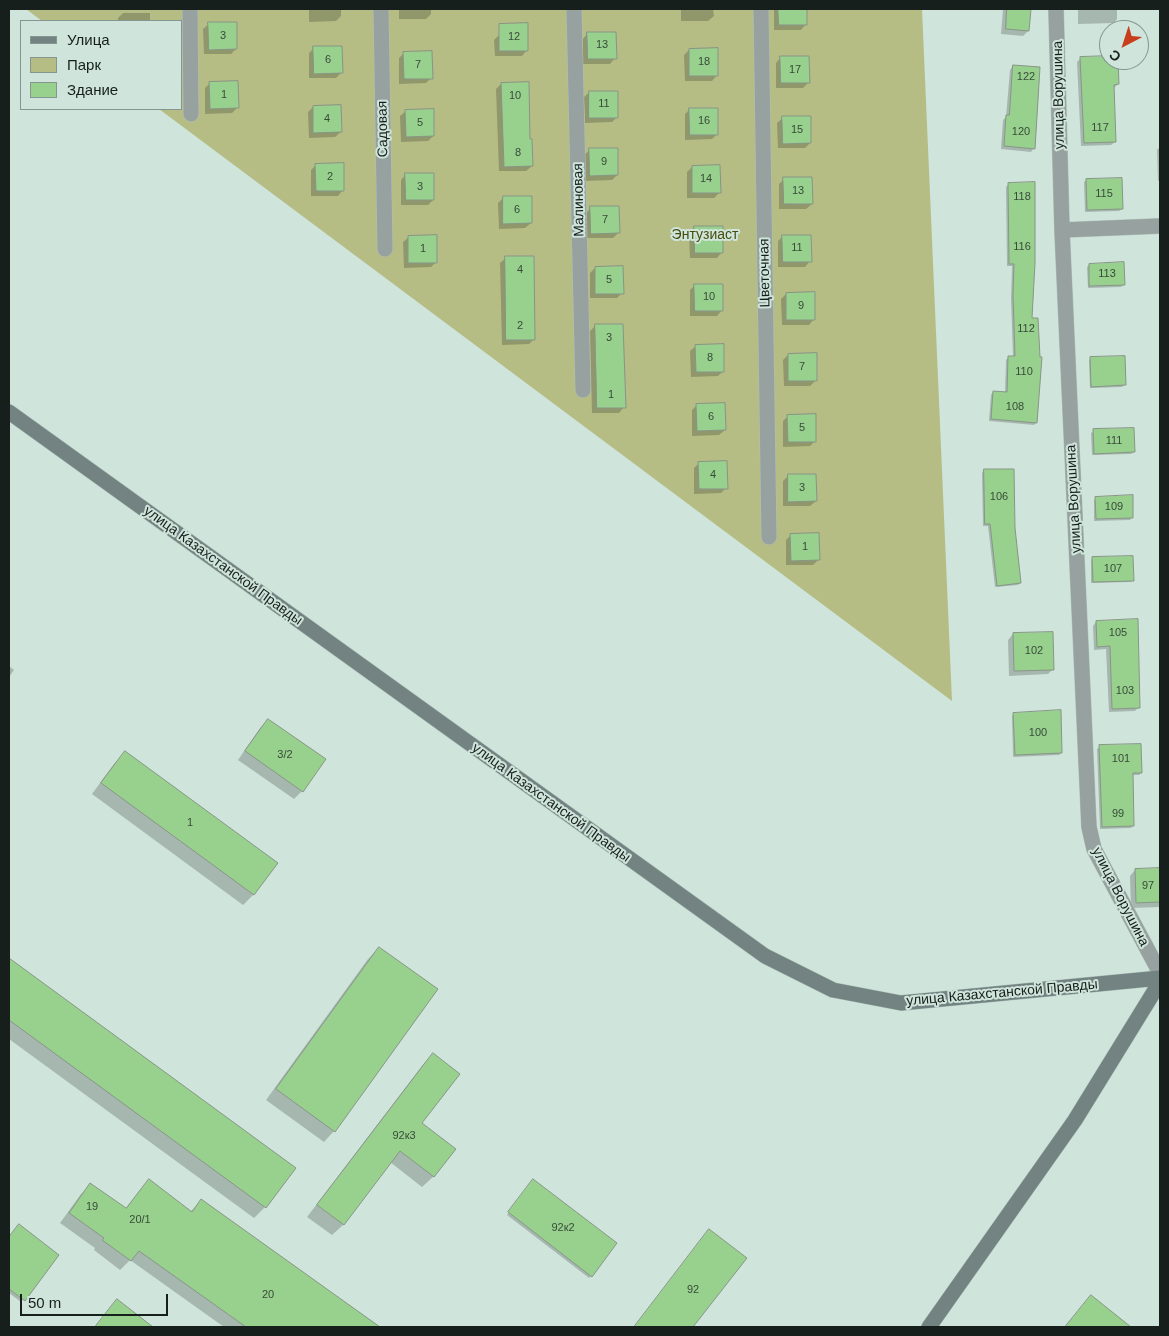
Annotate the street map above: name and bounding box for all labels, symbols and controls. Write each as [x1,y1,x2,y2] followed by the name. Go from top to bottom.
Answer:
[20,20,182,110] legend
[1099,20,1149,70] north arrow
[220,29,226,43] house number: 3
[508,30,520,44] house number: 12
[67,31,110,48] text: Улица
[596,38,608,52] house number: 13
[1050,41,1068,149] street label: улица Ворушина
[1106,46,1124,65] text: С
[325,53,331,67] house number: 6
[698,55,710,69] house number: 18
[67,56,101,73] text: Парк
[415,58,421,72] house number: 7
[789,63,801,77] house number: 17
[1017,70,1035,84] house number: 122
[67,81,118,98] text: Здание
[221,88,227,102] house number: 1
[509,89,521,103] house number: 10
[598,97,610,111] house number: 11
[374,101,392,157] street label: Садовая
[324,112,330,126] house number: 4
[698,114,710,128] house number: 16
[417,116,423,130] house number: 5
[1091,121,1109,135] house number: 117
[791,123,803,137] house number: 15
[1012,125,1030,139] house number: 120
[515,146,521,160] house number: 8
[601,155,607,169] house number: 9
[570,163,588,237] street label: Малиновая
[327,170,333,184] house number: 2
[700,172,712,186] house number: 14
[417,180,423,194] house number: 3
[792,184,804,198] house number: 13
[1095,187,1113,201] house number: 115
[1013,190,1031,204] house number: 118
[514,203,520,217] house number: 6
[602,213,608,227] house number: 7
[672,227,738,243] park label: Энтузиаст
[756,238,774,308] street label: Цветочная
[1013,240,1031,254] house number: 116
[791,241,803,255] house number: 11
[420,242,426,256] house number: 1
[517,263,523,277] house number: 4
[1098,267,1116,281] house number: 113
[606,273,612,287] house number: 5
[703,290,715,304] house number: 10
[798,299,804,313] house number: 9
[517,319,523,333] house number: 2
[1017,322,1035,336] house number: 112
[606,331,612,345] house number: 3
[707,351,713,365] house number: 8
[799,360,805,374] house number: 7
[1015,365,1033,379] house number: 110
[608,388,614,402] house number: 1
[1006,400,1024,414] house number: 108
[708,410,714,424] house number: 6
[799,421,805,435] house number: 5
[1106,434,1122,448] house number: 111
[1063,444,1085,554] street label: улица Ворушина
[710,468,716,482] house number: 4
[799,481,805,495] house number: 3
[990,490,1008,504] house number: 106
[1105,500,1123,514] house number: 109
[140,503,306,629] street label: улица Казахстанской Правды
[802,540,808,554] house number: 1
[1104,562,1122,576] house number: 107
[1109,626,1127,640] house number: 105
[1025,644,1043,658] house number: 102
[1116,684,1134,698] house number: 103
[1029,726,1047,740] house number: 100
[468,740,634,866] street label: улица Казахстанской Правды
[277,748,293,762] house number: 3/2
[1112,752,1130,766] house number: 101
[1112,807,1124,821] house number: 99
[187,816,193,830] house number: 1
[1088,845,1152,949] street label: улица Ворушина
[1142,879,1154,893] house number: 97
[906,976,1098,1010] street label: улица Казахстанской Правды
[392,1129,416,1143] house number: 92к3
[86,1200,98,1214] house number: 19
[129,1213,151,1227] house number: 20/1
[551,1221,575,1235] house number: 92к2
[687,1283,699,1297] house number: 92
[22,1284,170,1316] scale bar
[262,1288,274,1302] house number: 20
[28,1294,61,1311] text: 50 m

